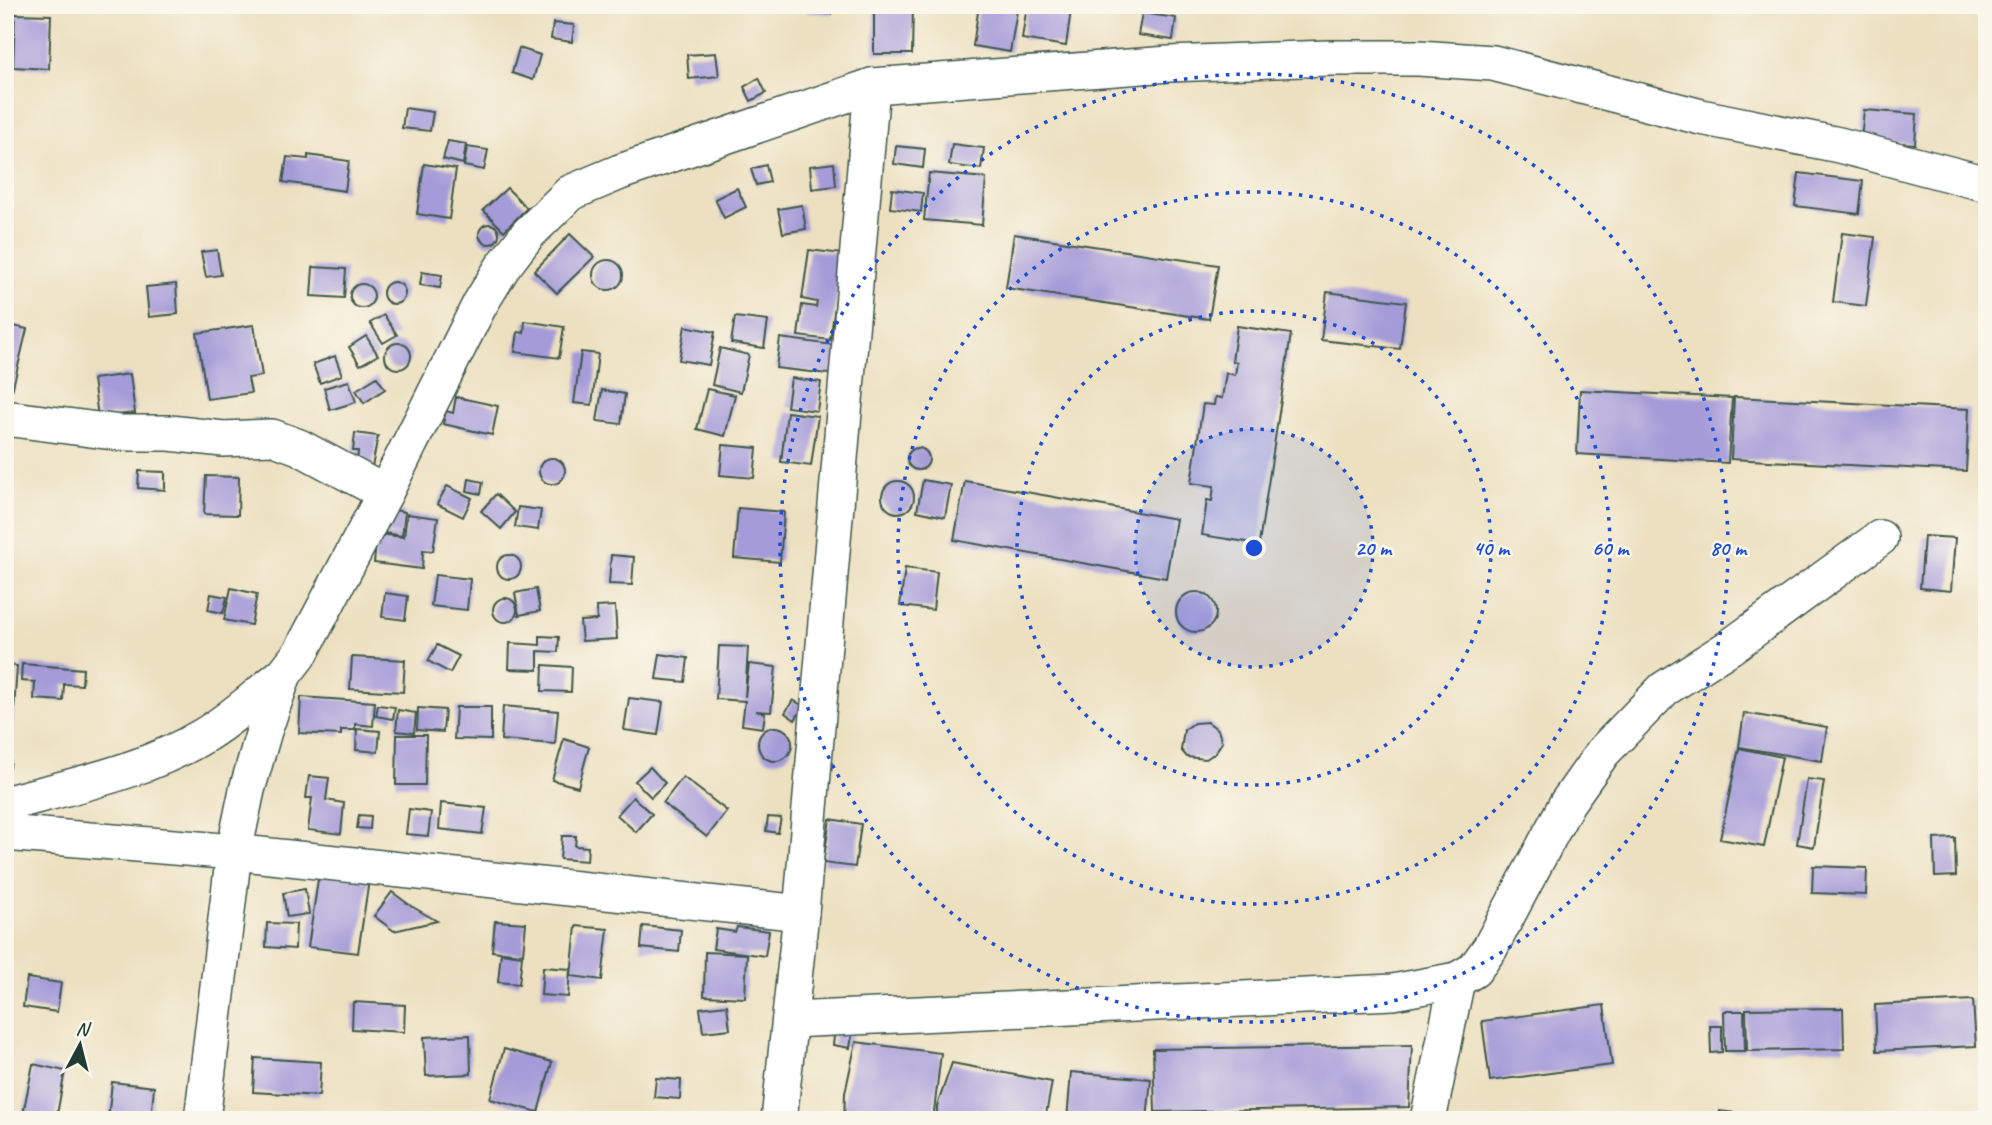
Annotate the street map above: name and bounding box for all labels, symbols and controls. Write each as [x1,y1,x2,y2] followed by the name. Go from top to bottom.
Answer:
[1355,535,1393,561] text: 20 m
[1473,535,1511,561] text: 40 m
[1592,535,1630,561] text: 60 m
[1710,535,1748,561] text: 80 m
[1242,536,1266,560] centre of rings
[46,1010,116,1080] north arrow
[75,1016,92,1042] text: N

